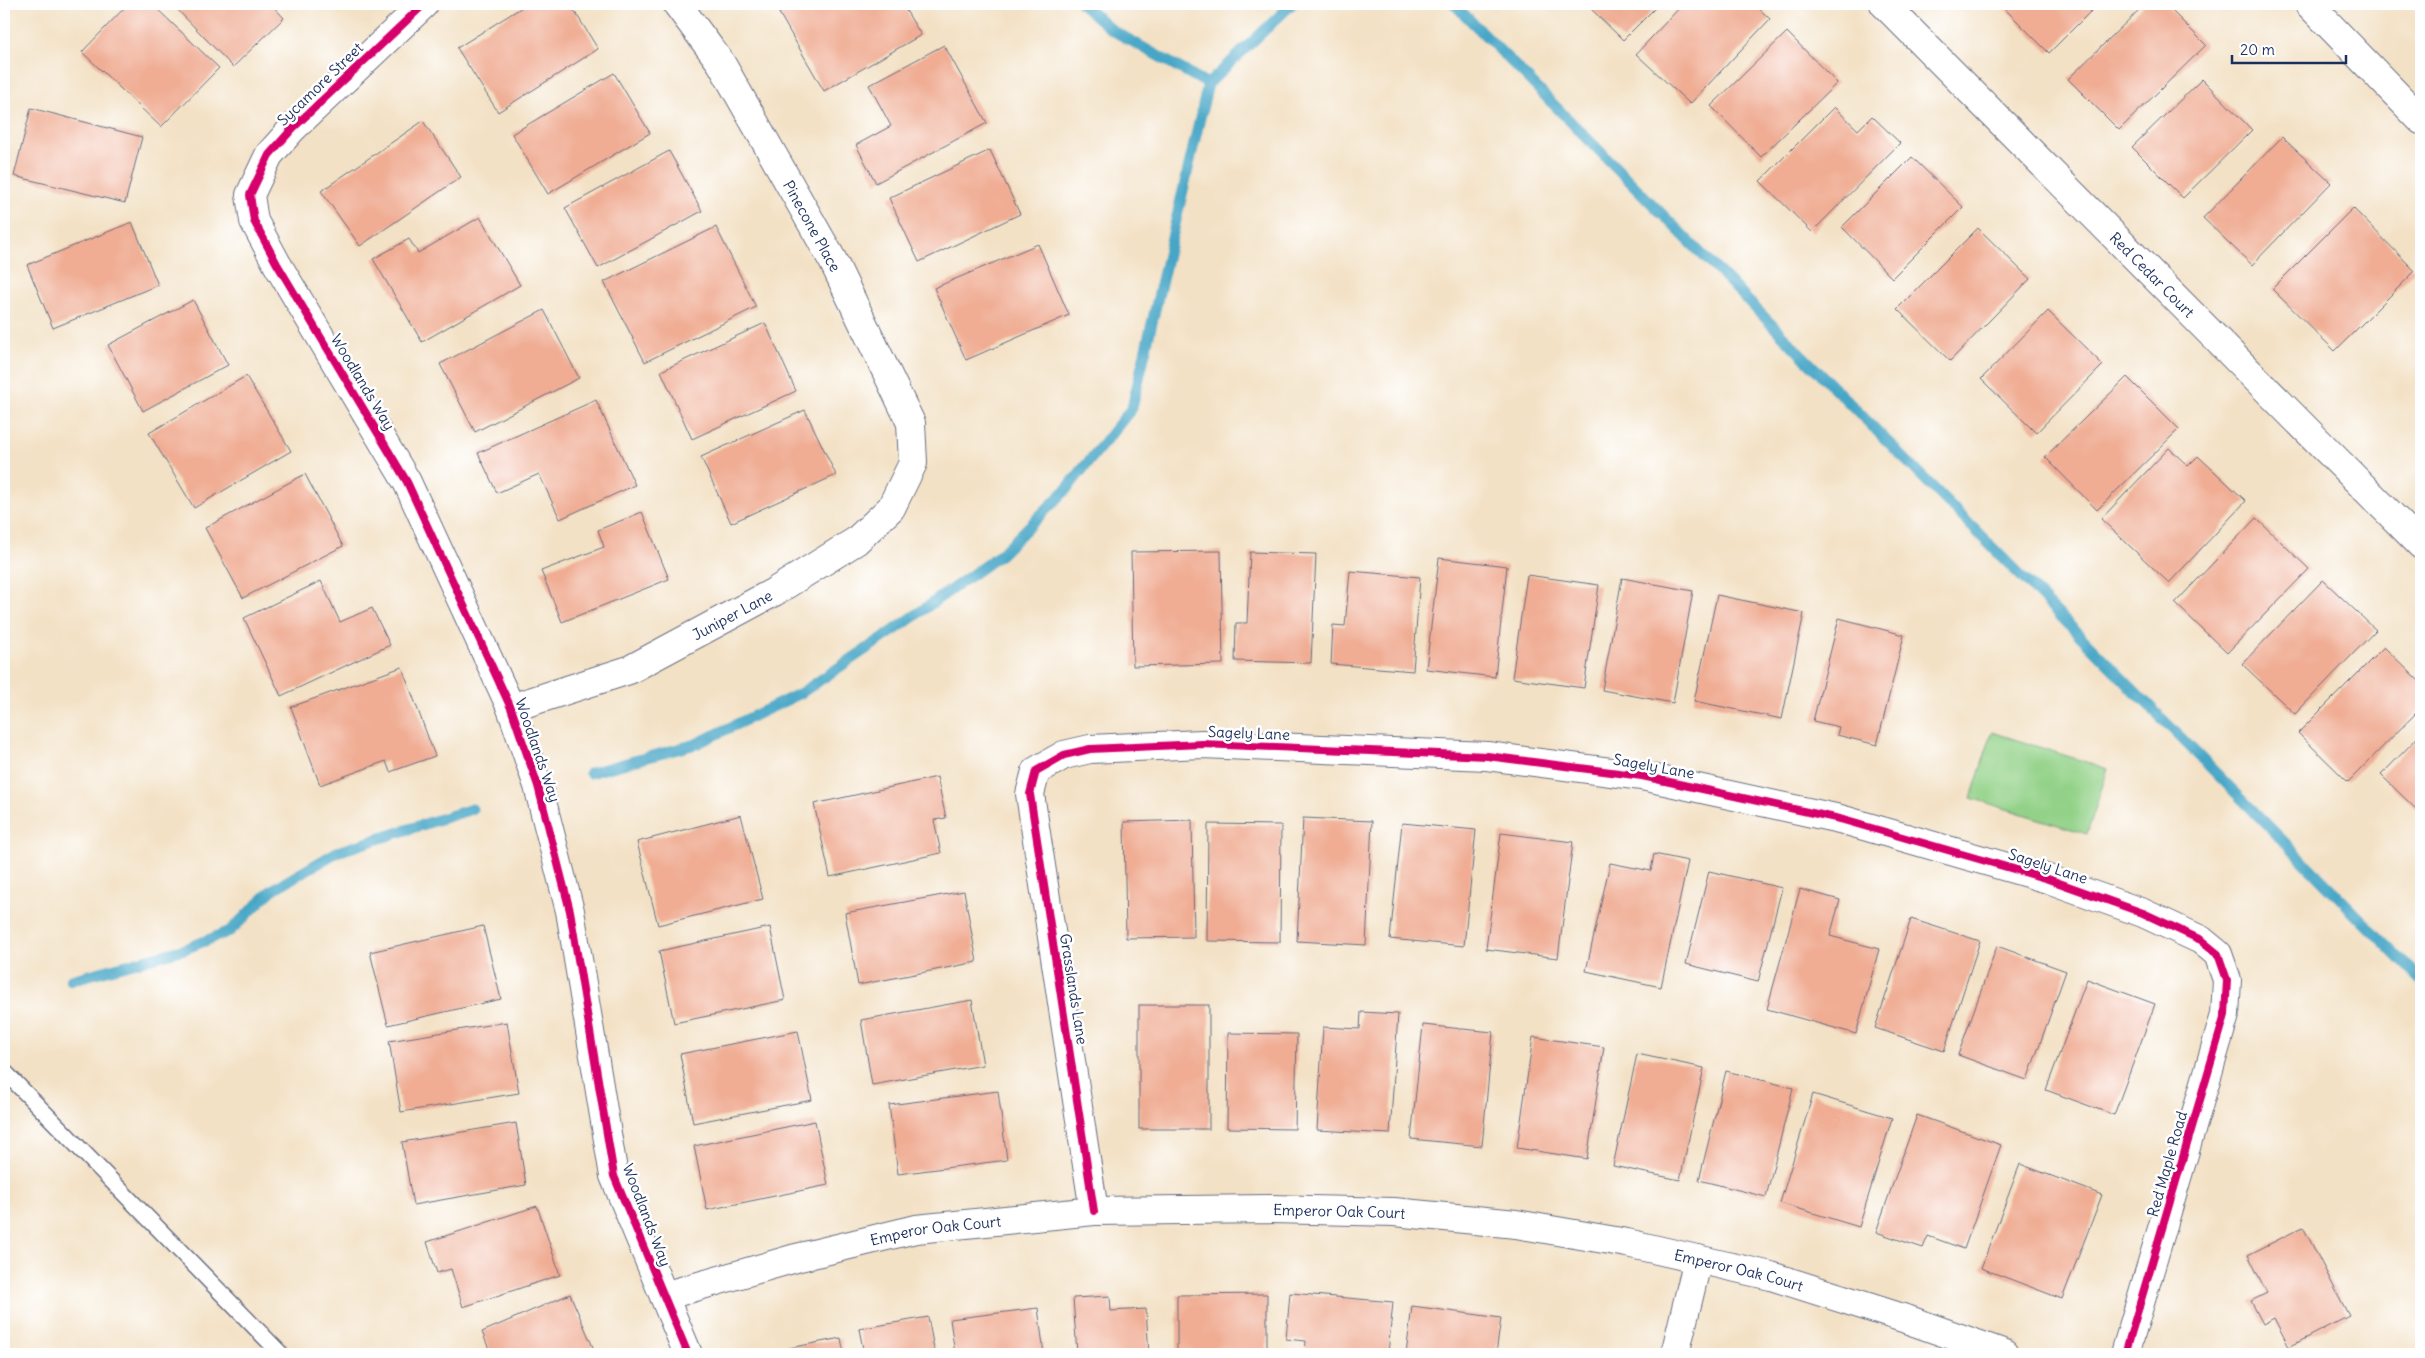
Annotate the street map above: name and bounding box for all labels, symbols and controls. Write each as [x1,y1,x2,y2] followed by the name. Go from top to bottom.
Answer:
[2232,32,2346,64] scale bar
[273,38,367,130] street label: Sycamore Street
[2240,40,2275,59] text: 20 m
[779,177,845,275] street label: Pinecone Place
[2106,228,2199,321] street label: Red Cedar Court
[327,330,399,434] street label: Woodlands Way
[689,585,775,644] street label: Juniper Lane
[511,695,565,805] street label: Woodlands Way
[1208,722,1290,744] street label: Sagely Lane
[1612,750,1696,782] street label: Sagely Lane
[2006,844,2090,888] street label: Sagely Lane
[1056,932,1092,1046] street label: Grasslands Lane
[2143,1109,2191,1219] street label: Red Maple Road
[619,1161,675,1269] street label: Woodlands Way
[1273,1200,1406,1223] street label: Emperor Oak Court
[868,1211,1002,1249] street label: Emperor Oak Court
[1673,1245,1806,1295] street label: Emperor Oak Court

